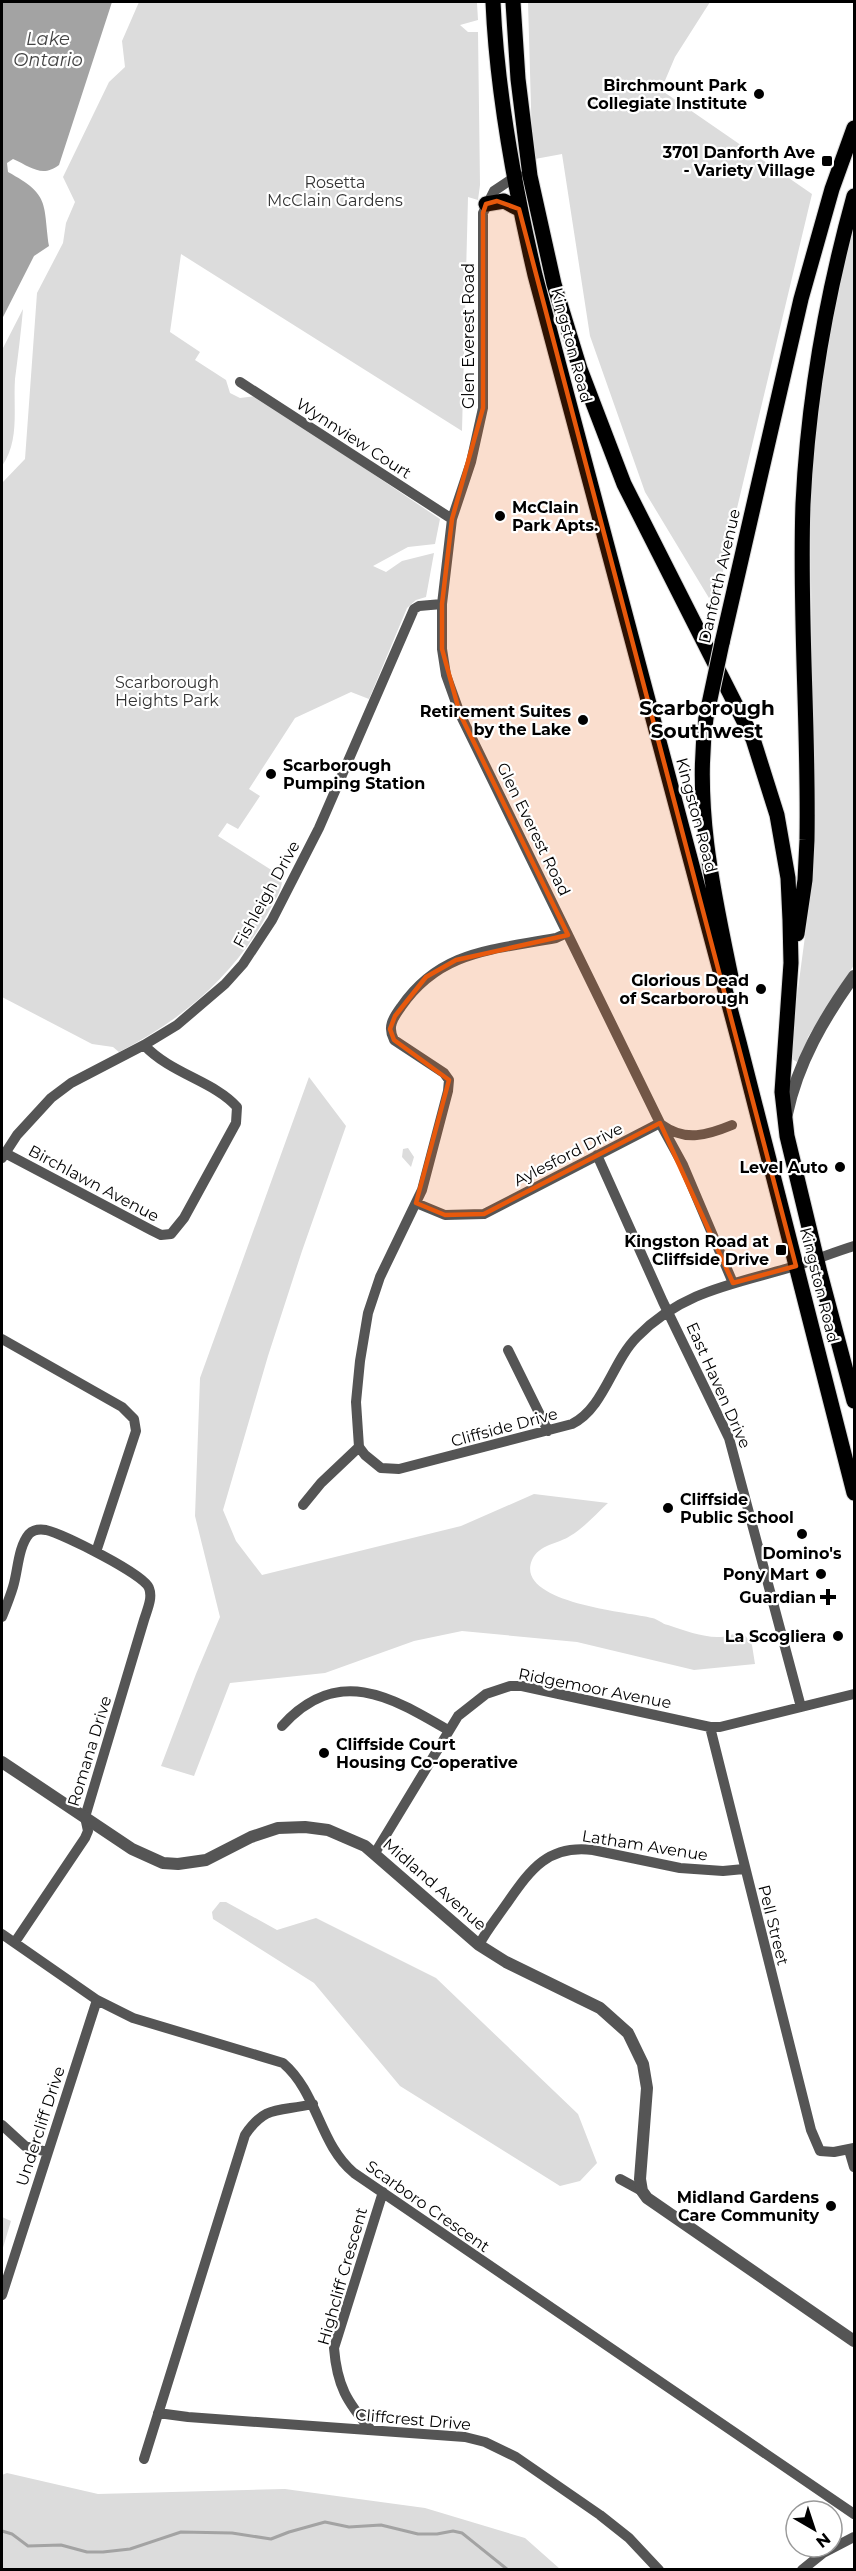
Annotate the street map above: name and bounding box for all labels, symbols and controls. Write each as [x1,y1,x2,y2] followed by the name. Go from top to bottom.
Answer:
[13,28,83,71] water label: Lake Ontario
[587,76,748,113] place label: Birchmount Park Collegiate Institute
[752,87,766,101] marker: Birchmount Park Collegiate Institute
[662,143,815,180] place label: 3701 Danforth Ave - Variety Village
[820,154,834,168] marker: 3701 Danforth Ave - Variety Village
[267,173,403,210] park label: Rosetta McClain Gardens
[459,263,478,409] street label: Glen Everest Road
[547,286,596,405] street label: Kingston Road
[293,394,415,483] street label: Wynnview Court
[512,498,598,535] place label: McClain Park Apts.
[695,507,744,645] street label: Danforth Avenue
[493,509,507,523] marker: McClain Park Apts.
[115,673,219,710] park label: Scarborough Heights Park
[639,696,775,743] district label: Scarborough Southwest
[420,702,571,739] place label: Retirement Suites by the Lake
[576,713,590,727] marker: Retirement Suites by the Lake
[283,756,425,793] place label: Scarborough Pumping Station
[672,756,721,875] street label: Kingston Road
[493,759,574,899] street label: Glen Everest Road
[264,767,278,781] marker: Scarborough Pumping Station
[229,838,304,951] street label: Fishleigh Drive
[619,971,749,1008] place label: Glorious Dead of Scarborough
[754,982,768,996] marker: Glorious Dead of Scarborough
[510,1119,626,1190] street label: Aylesford Drive
[25,1141,162,1226] street label: Birchlawn Avenue
[739,1158,828,1177] place label: Level Auto
[833,1160,847,1174] marker: Level Auto
[796,1225,843,1345] street label: Kingston Road
[624,1232,769,1269] place label: Kingston Road at Cliffside Drive
[774,1243,788,1257] marker: Kingston Road at Cliffside Drive
[682,1319,755,1451] street label: East Haven Drive
[449,1404,560,1451] street label: Cliffside Drive
[680,1490,794,1527] place label: Cliffside Public School
[661,1501,675,1515] marker: Cliffside Public School
[795,1527,809,1541] marker: Domino's
[763,1544,842,1563] place label: Domino's
[723,1565,809,1584] place label: Pony Mart
[814,1567,828,1581] marker: Pony Mart
[739,1588,816,1607] place label: Guardian
[821,1590,835,1604] marker: Guardian
[725,1627,826,1646] place label: La Scogliera
[831,1629,845,1643] marker: La Scogliera
[517,1664,673,1713] street label: Ridgemoor Avenue
[64,1694,115,1809] street label: Romana Drive
[336,1735,518,1772] place label: Cliffside Court Housing Co-operative
[317,1746,331,1760] marker: Cliffside Court Housing Co-operative
[581,1826,709,1865] street label: Latham Avenue
[379,1834,490,1934] street label: Midland Avenue
[754,1883,793,1968] street label: Pell Street
[12,2064,69,2188] street label: Undercliff Drive
[362,2157,494,2257] street label: Scarboro Crescent
[677,2188,820,2225] place label: Midland Gardens Care Community
[824,2199,838,2213] marker: Midland Gardens Care Community
[314,2205,371,2347] street label: Highcliff Crescent
[354,2405,472,2434] street label: Cliffcrest Drive
[784,2499,844,2559] north arrow
[812,2529,834,2552] text: N

